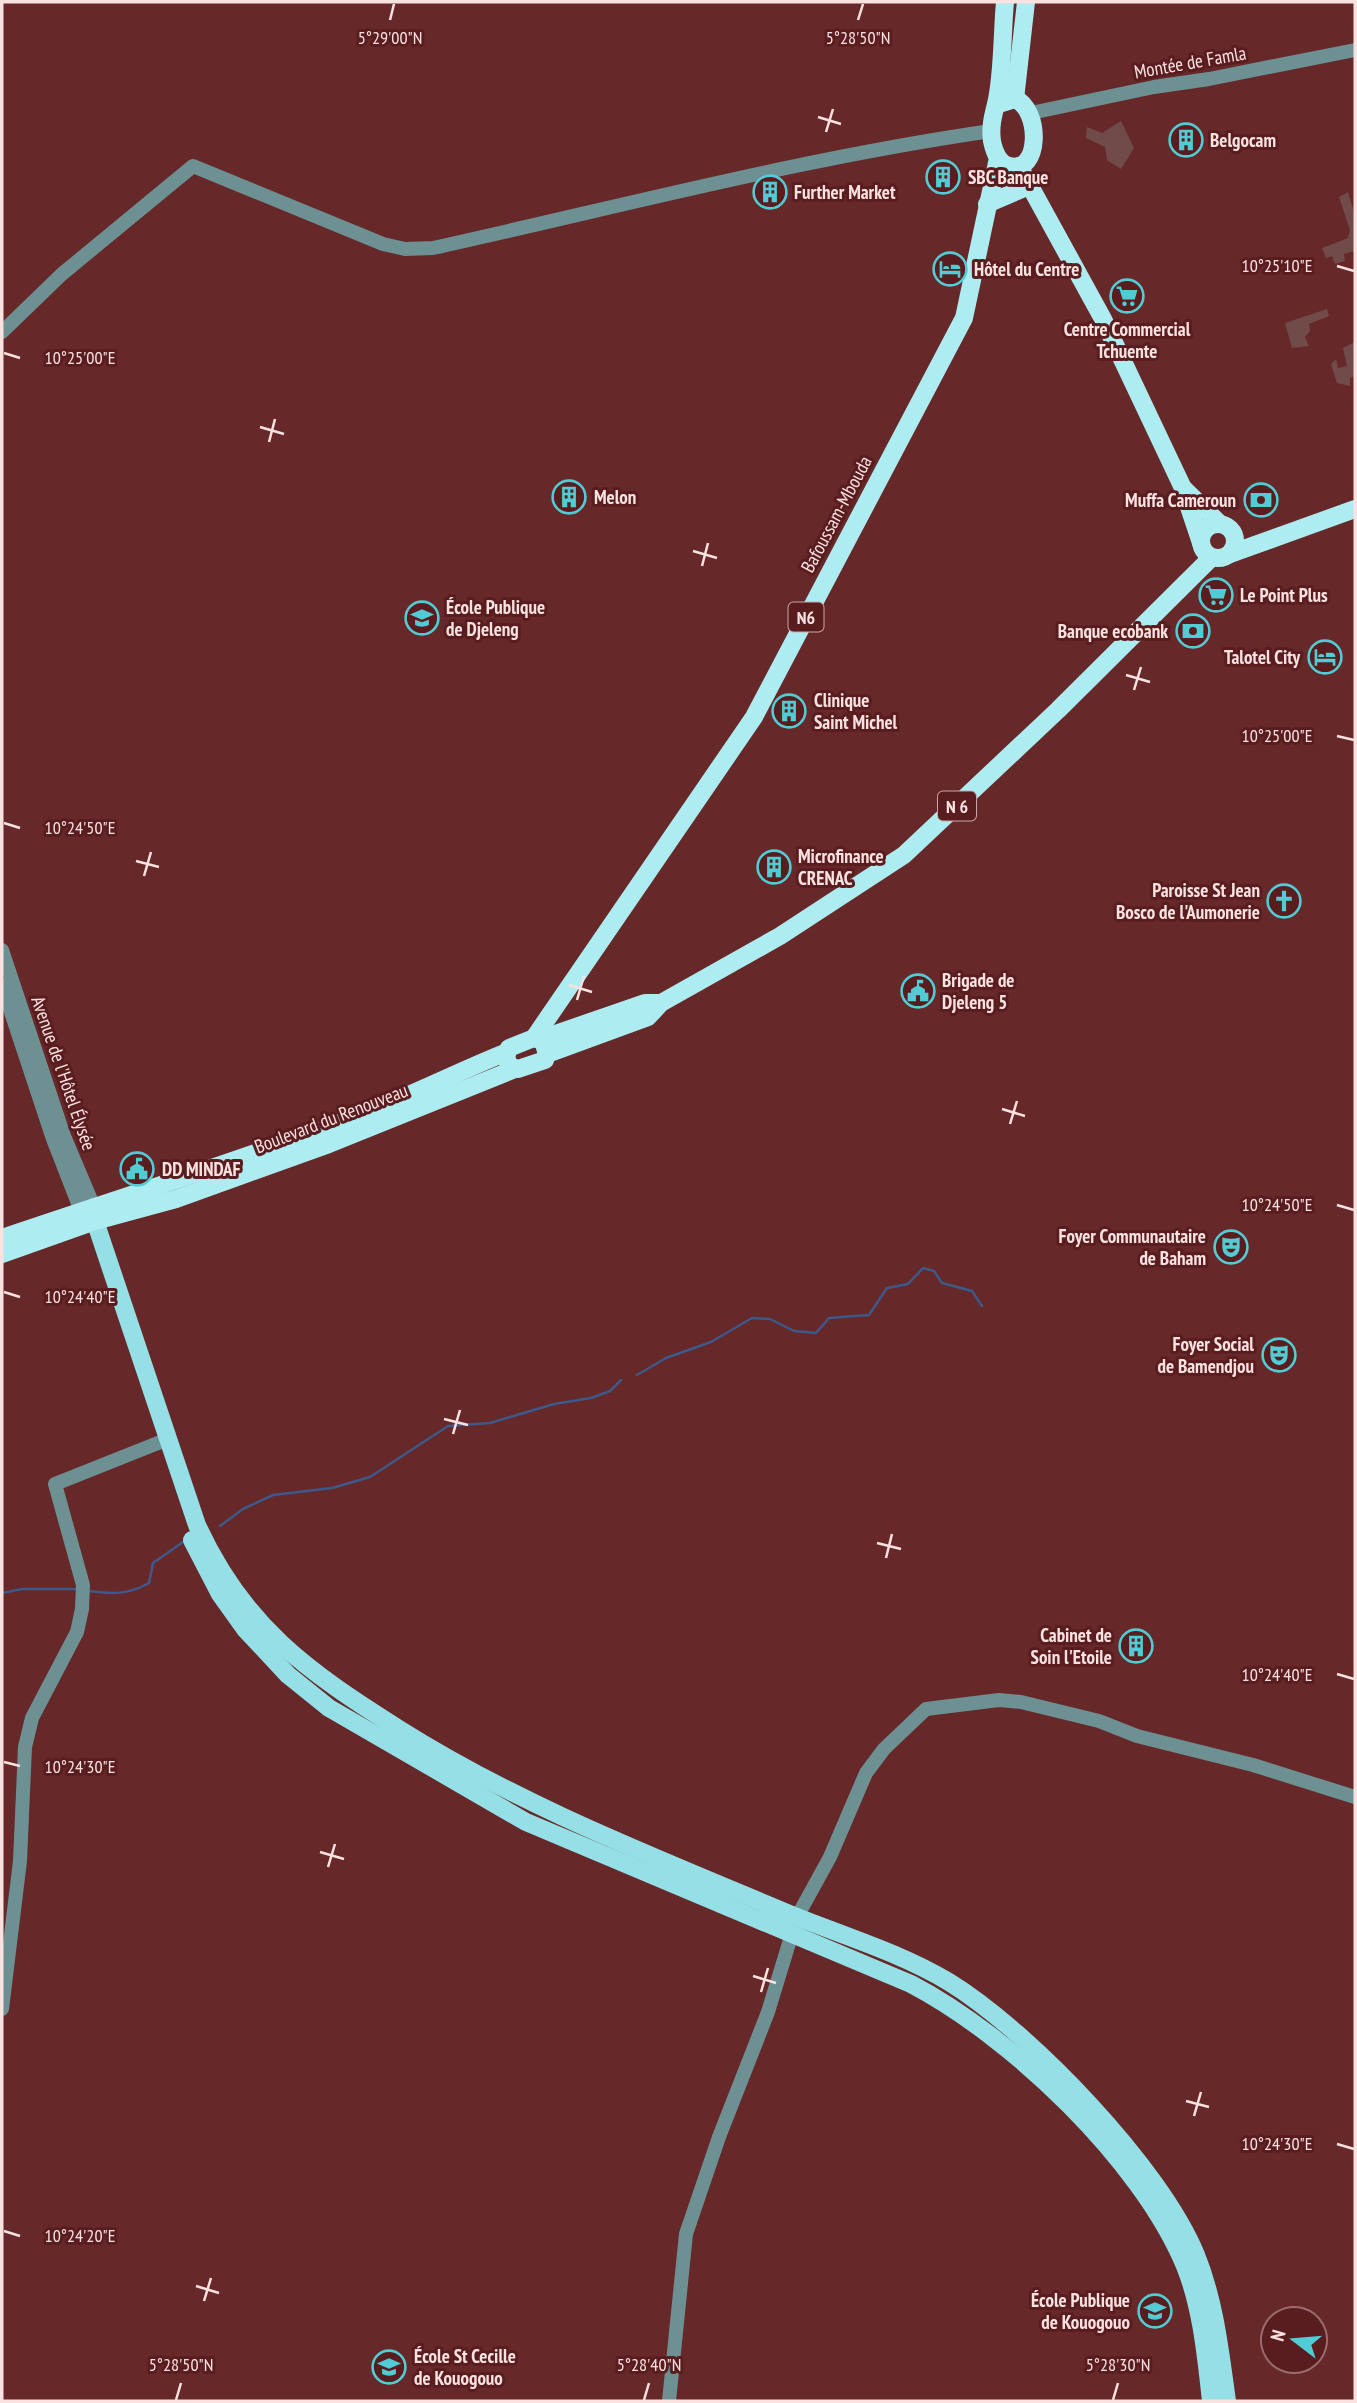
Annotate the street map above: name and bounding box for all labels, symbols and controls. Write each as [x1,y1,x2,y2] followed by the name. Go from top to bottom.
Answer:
[358,26,422,49] text: 5°29'00"N
[826,26,890,49] text: 5°28'50"N
[1132,40,1248,84] street label: Montée de Famla
[1167,121,1205,159] building icon: Belgocam
[1210,128,1276,152] place label: Belgocam
[924,158,962,196] building icon: SBC Banque
[968,165,1048,189] place label: SBC Banque
[751,173,789,211] building icon: Further Market
[794,180,896,204] place label: Further Market
[931,250,969,288] hotel icon: Hôtel du Centre
[1242,254,1312,277] text: 10°25'10"E
[974,257,1079,281] place label: Hôtel du Centre
[1108,277,1146,315] supermarket icon: Centre Commercial Tchuente
[1064,317,1191,363] place label: Centre Commercial Tchuente
[45,346,115,369] text: 10°25'00"E
[795,452,877,576] street label: Bafoussam-Mbouda
[550,478,588,516] building icon: Melon
[1242,481,1280,519] bank icon: Muffa Cameroun
[594,485,636,509] place label: Melon
[1125,488,1236,512] place label: Muffa Cameroun
[1197,576,1235,614] supermarket icon: Le Point Plus
[1240,583,1328,607] place label: Le Point Plus
[446,595,545,641] place label: École Publique de Djeleng
[403,599,441,637] school or university icon: École Publique de Djeleng
[788,602,824,632] road number: N6
[1174,612,1212,650] bank icon: Banque ecobank
[1058,619,1168,643] place label: Banque ecobank
[1306,638,1344,676] hotel icon: Talotel City
[1224,645,1300,669] place label: Talotel City
[814,688,898,734] place label: Clinique Saint Michel
[770,692,808,730] building icon: Clinique Saint Michel
[1242,724,1312,747] text: 10°25'00"E
[938,792,976,820] road number: N 6
[45,816,115,839] text: 10°24'50"E
[798,844,884,890] place label: Microfinance CRENAC
[755,848,793,886] building icon: Microfinance CRENAC
[1116,878,1260,924] place label: Paroisse St Jean Bosco de l'Aumonerie
[1265,882,1303,920] church icon: Paroisse St Jean Bosco de l'Aumonerie
[942,968,1015,1014] place label: Brigade de Djeleng 5
[899,972,937,1010] public building icon: Brigade de Djeleng 5
[26,993,102,1153] street label: Avenue de l'Hôtel Élysée
[251,1078,411,1158] street label: Boulevard du Renouveau
[118,1150,156,1188] public building icon: DD MINDAF
[162,1157,241,1181] place label: DD MINDAF
[1242,1193,1312,1216] text: 10°24'50"E
[1058,1224,1206,1270] place label: Foyer Communautaire de Baham
[1212,1228,1250,1266] theatre icon: Foyer Communautaire de Baham
[45,1285,115,1308] text: 10°24'40"E
[1157,1332,1254,1378] place label: Foyer Social de Bamendjou
[1260,1336,1298,1374] theatre icon: Foyer Social de Bamendjou
[1031,1623,1112,1669] place label: Cabinet de Soin l'Etoile
[1117,1627,1155,1665] building icon: Cabinet de Soin l'Etoile
[1242,1663,1312,1686] text: 10°24'40"E
[45,1755,115,1778] text: 10°24'30"E
[1242,2132,1312,2155] text: 10°24'30"E
[45,2224,115,2247] text: 10°24'20"E
[1031,2288,1130,2334] place label: École Publique de Kouogouo
[1136,2292,1174,2330] school or university icon: École Publique de Kouogouo
[1259,2305,1329,2375] north arrow
[1265,2327,1291,2344] text: N
[414,2344,516,2390] place label: École St Cecille de Kouogouo
[370,2348,408,2386] school or university icon: École St Cecille de Kouogouo
[149,2353,213,2376] text: 5°28'50"N
[617,2353,681,2376] text: 5°28'40"N
[1086,2353,1150,2376] text: 5°28'30"N

